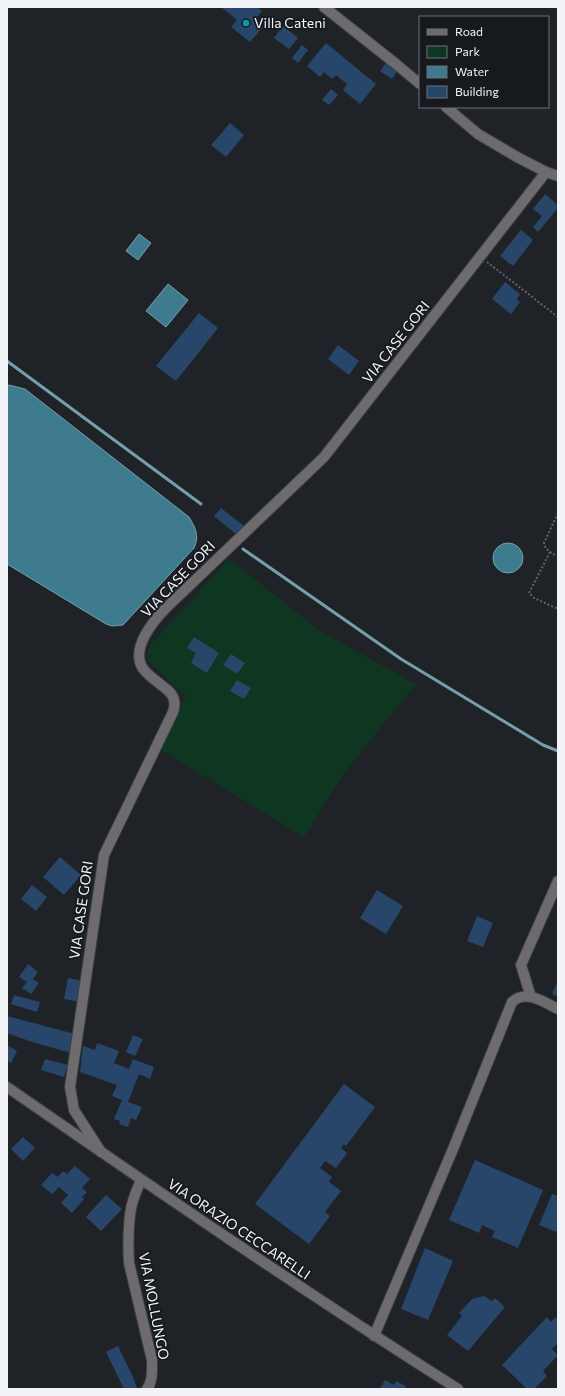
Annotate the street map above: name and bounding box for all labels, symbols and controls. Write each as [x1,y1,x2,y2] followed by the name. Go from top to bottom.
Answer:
[254,14,326,31] place label: Villa Cateni
[419,16,549,108] legend
[241,18,251,28] marker: Villa Cateni
[455,24,483,38] text: Road
[455,44,481,58] text: Park
[455,64,489,78] text: Water
[455,84,499,98] text: Building
[358,297,433,386] street label: VIA CASE GORI
[137,537,218,620] street label: VIA CASE GORI
[65,860,96,960] street label: VIA CASE GORI
[165,1175,314,1283] street label: VIA ORAZIO CECCARELLI
[136,1251,173,1361] street label: VIA MOLLUNGO

